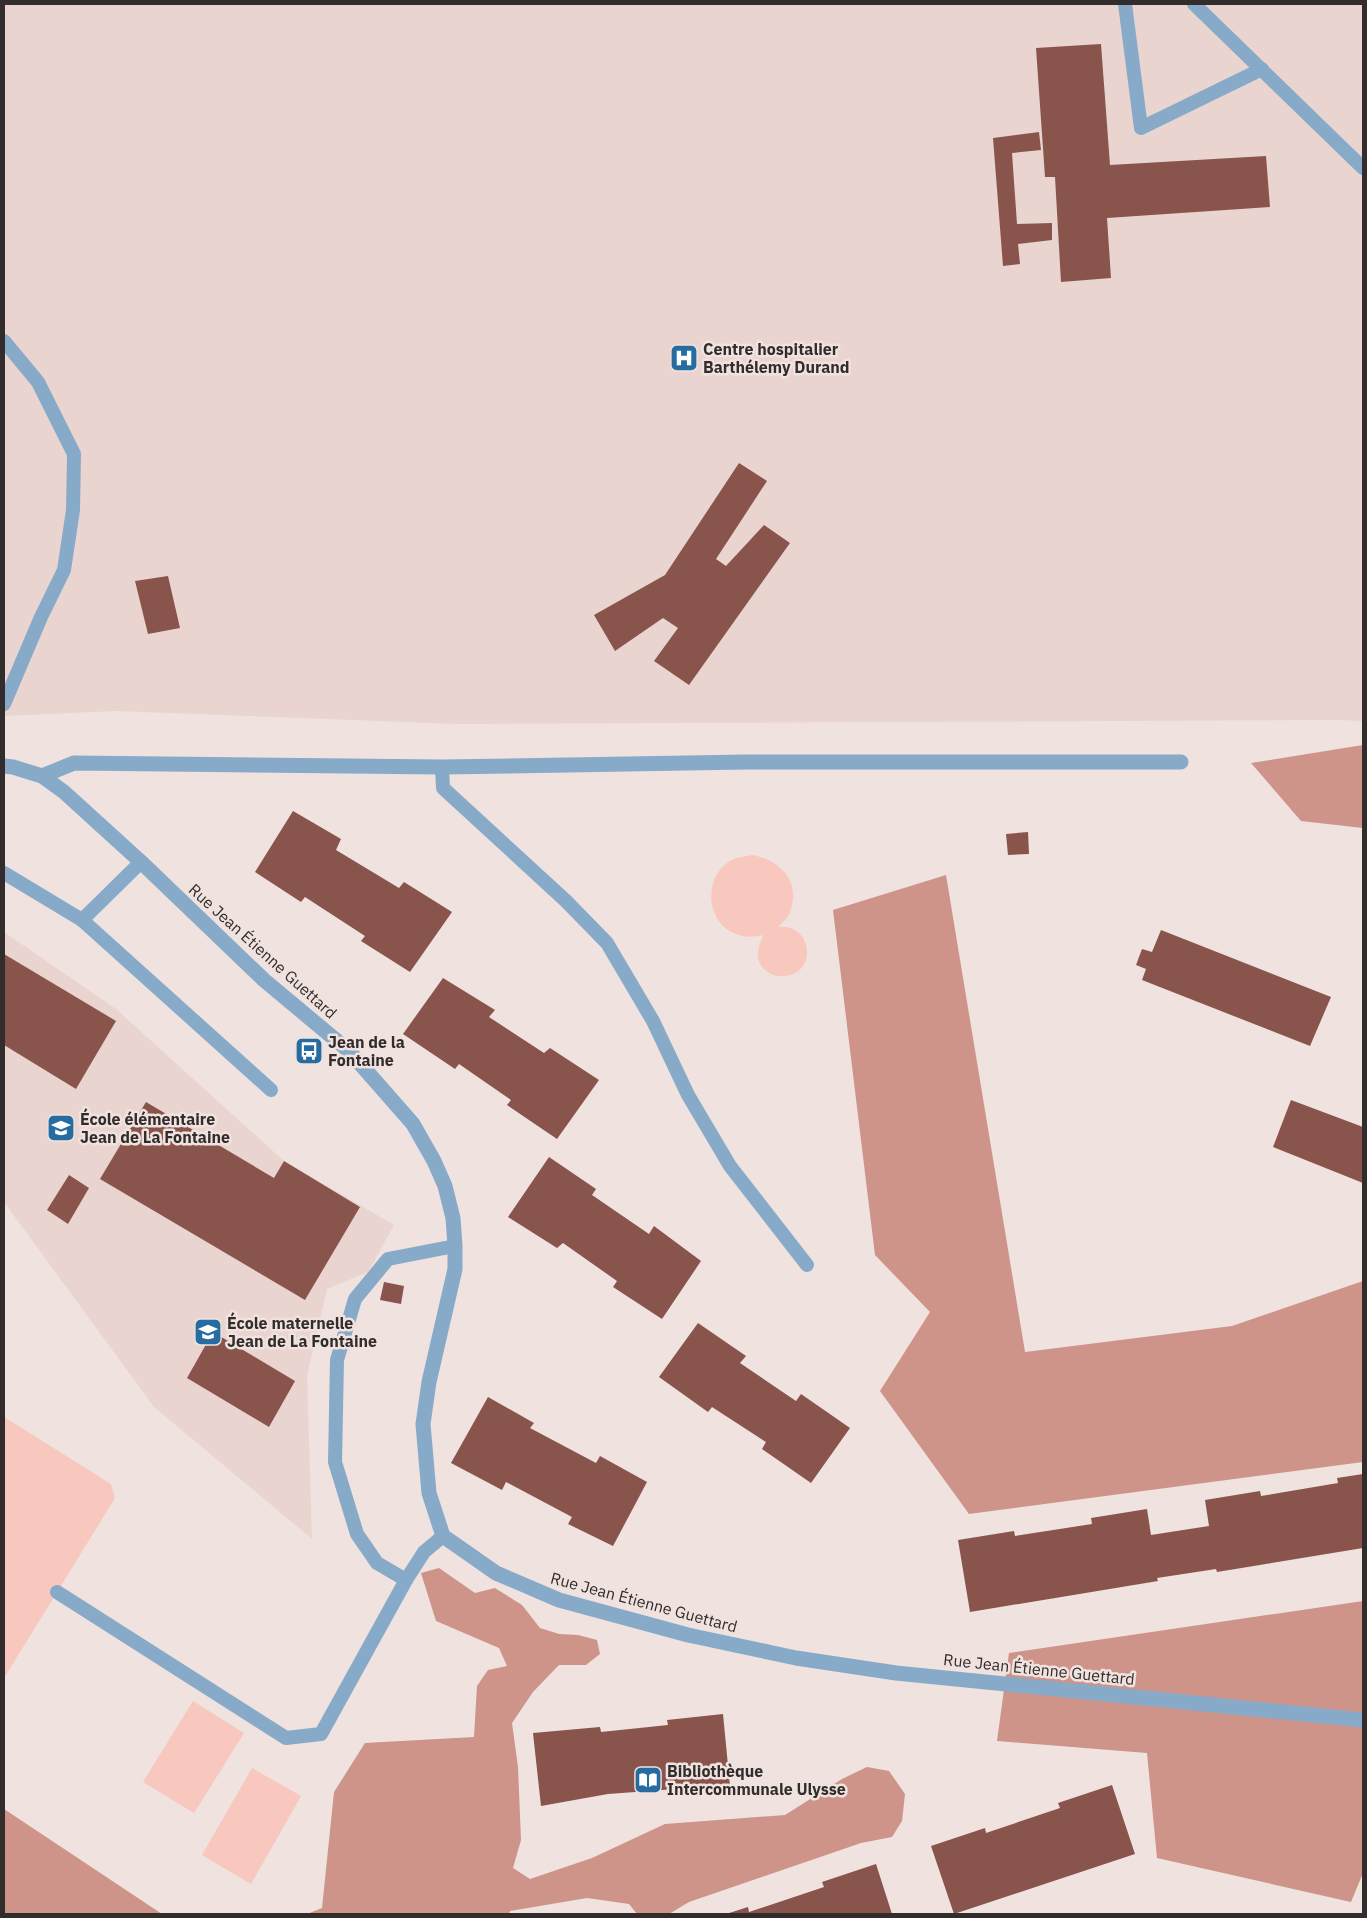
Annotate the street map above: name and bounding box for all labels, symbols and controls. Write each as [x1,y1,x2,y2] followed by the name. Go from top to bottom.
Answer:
[703,339,850,377] place label: Centre hospitalier Barthélemy Durand
[669,343,699,373] hospital icon: Centre hospitalier Barthélemy Durand
[185,878,342,1023] street label: Rue Jean Étienne Guettard
[328,1032,405,1070] place label: Jean de la Fontaine
[294,1036,324,1066] bus stop icon: Jean de la Fontaine
[80,1108,230,1147] place label: École élémentaire Jean de La Fontaine
[46,1113,76,1143] school or university icon: École élémentaire Jean de La Fontaine
[227,1312,377,1351] place label: École maternelle Jean de La Fontaine
[193,1317,223,1347] school or university icon: École maternelle Jean de La Fontaine
[548,1566,740,1637] street label: Rue Jean Étienne Guettard
[942,1648,1136,1689] street label: Rue Jean Étienne Guettard
[667,1761,846,1799] place label: Bibliothèque Intercommunale Ulysse
[633,1765,663,1795] library icon: Bibliothèque Intercommunale Ulysse

